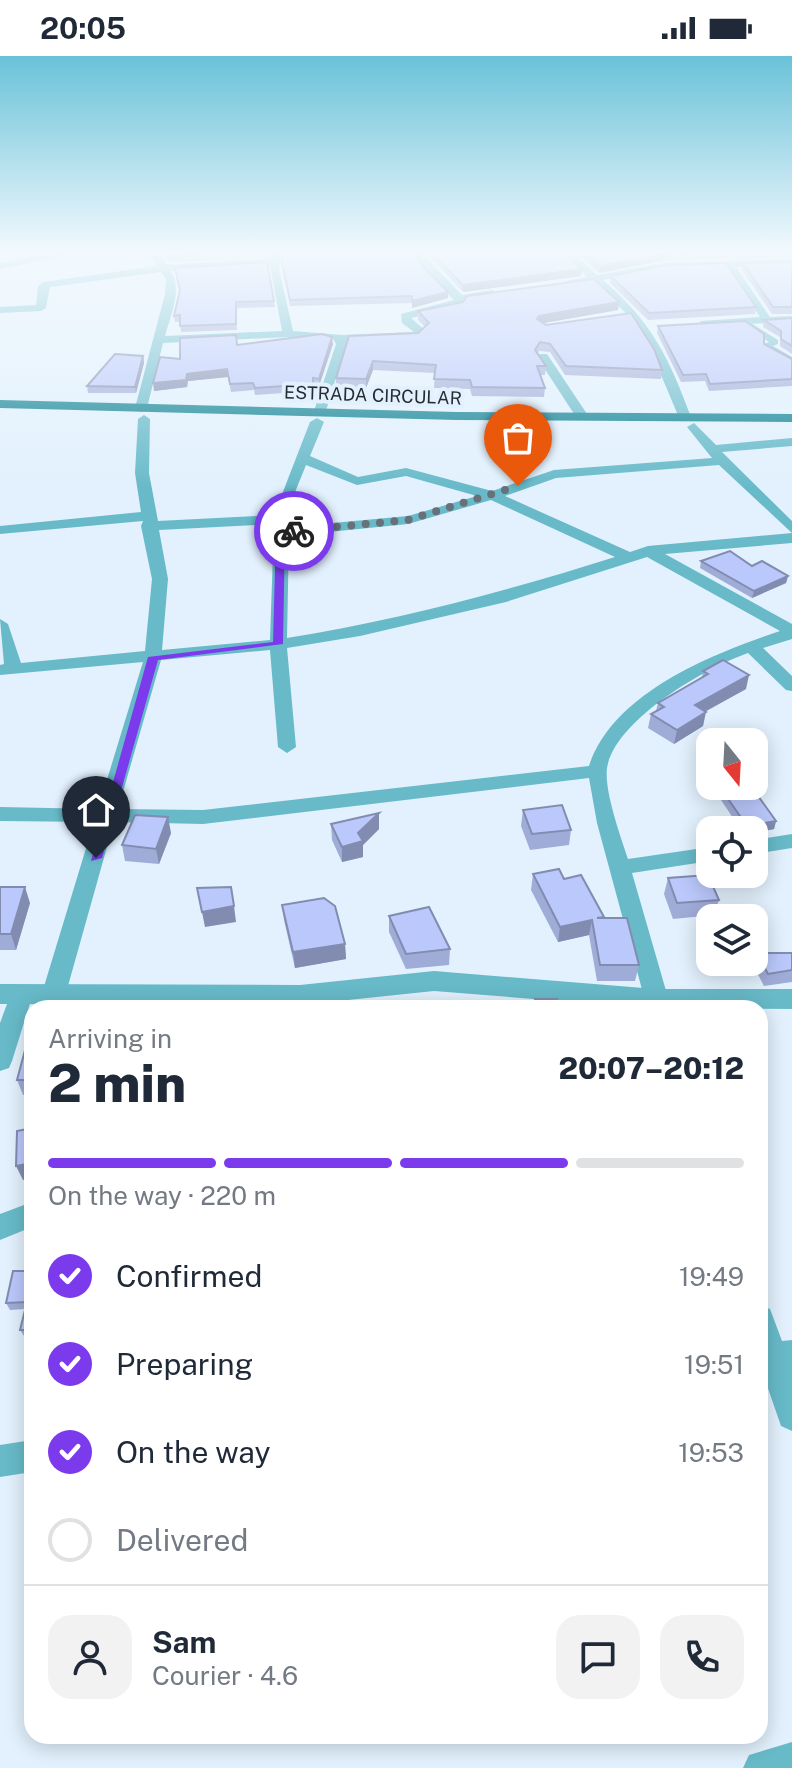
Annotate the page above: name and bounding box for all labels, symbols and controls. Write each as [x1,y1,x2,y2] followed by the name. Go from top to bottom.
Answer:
[40,10,126,46] text: 20:05
[284,381,462,409] street label: ESTRADA CIRCULAR
[484,404,552,486] pin
[496,416,540,460] icon: bag
[254,491,334,571] courier
[272,509,316,553] icon: bike
[696,728,768,800] north arrow
[696,728,768,976] map controls
[62,776,130,858] pin
[74,788,118,832] icon: home
[696,816,768,888] button: locate
[696,904,768,976] button: layers
[48,1023,172,1054] text: Arriving in
[558,1050,744,1086] text: 20:07–20:12
[48,1053,186,1114] text: 2 min
[48,1180,276,1211] text: On the way · 220 m
[48,1254,92,1298] icon: check
[116,1258,262,1294] text: Confirmed
[679,1261,744,1292] text: 19:49
[48,1342,92,1386] icon: check
[116,1346,253,1382] text: Preparing
[684,1349,744,1380] text: 19:51
[48,1430,92,1474] icon: check
[116,1434,270,1470] text: On the way
[678,1437,744,1468] text: 19:53
[116,1522,248,1558] text: Delivered
[48,1615,132,1699] button: person
[556,1615,640,1699] button: chat
[660,1615,744,1699] button: phone
[152,1624,216,1660] text: Sam
[152,1660,298,1691] text: Courier · 4.6

